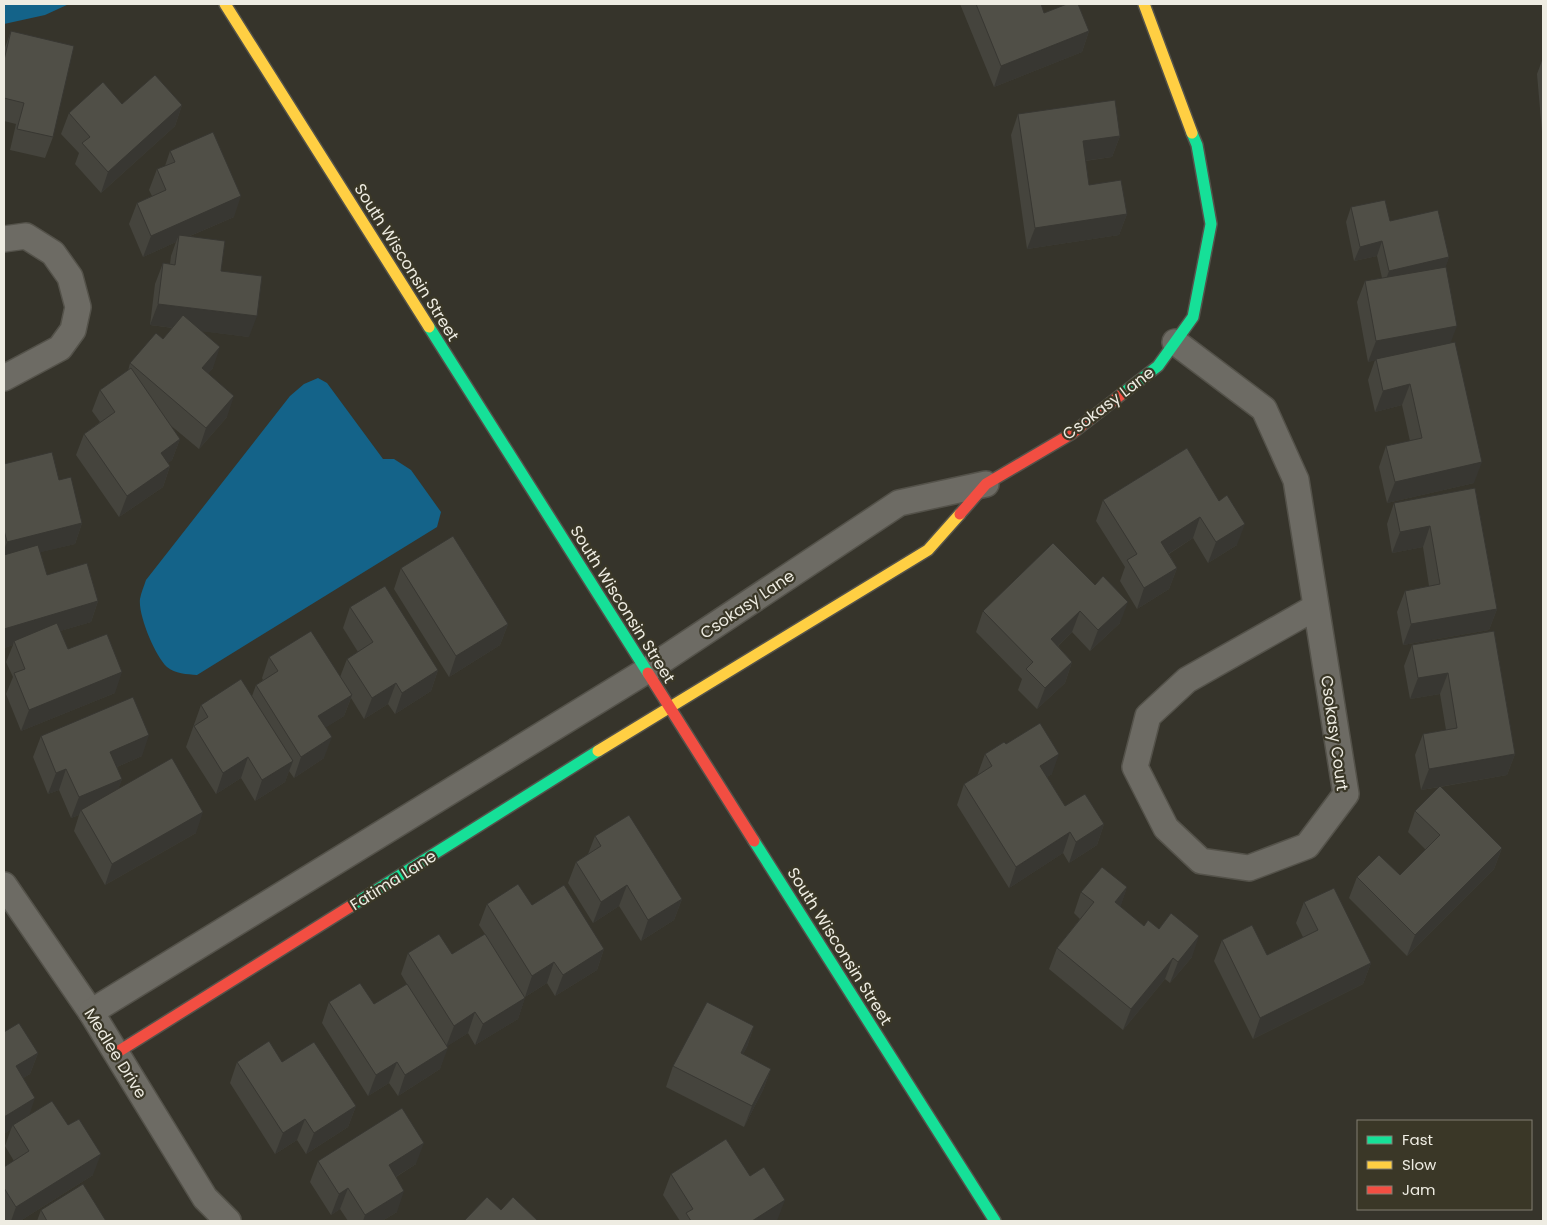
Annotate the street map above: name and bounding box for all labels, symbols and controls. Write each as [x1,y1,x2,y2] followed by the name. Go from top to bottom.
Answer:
[349,179,465,346] street label: South Wisconsin Street
[1058,361,1159,446] street label: Csokasy Lane
[565,521,681,688] street label: South Wisconsin Street
[695,564,799,645] street label: Csokasy Lane
[1315,674,1354,792] street label: Csokasy Court
[346,845,441,916] street label: Fatima Lane
[782,863,898,1030] street label: South Wisconsin Street
[79,1004,153,1103] street label: Medlee Drive
[1357,1120,1532,1210] legend
[1402,1129,1433,1150] text: Fast
[1402,1154,1437,1175] text: Slow
[1402,1179,1436,1200] text: Jam

